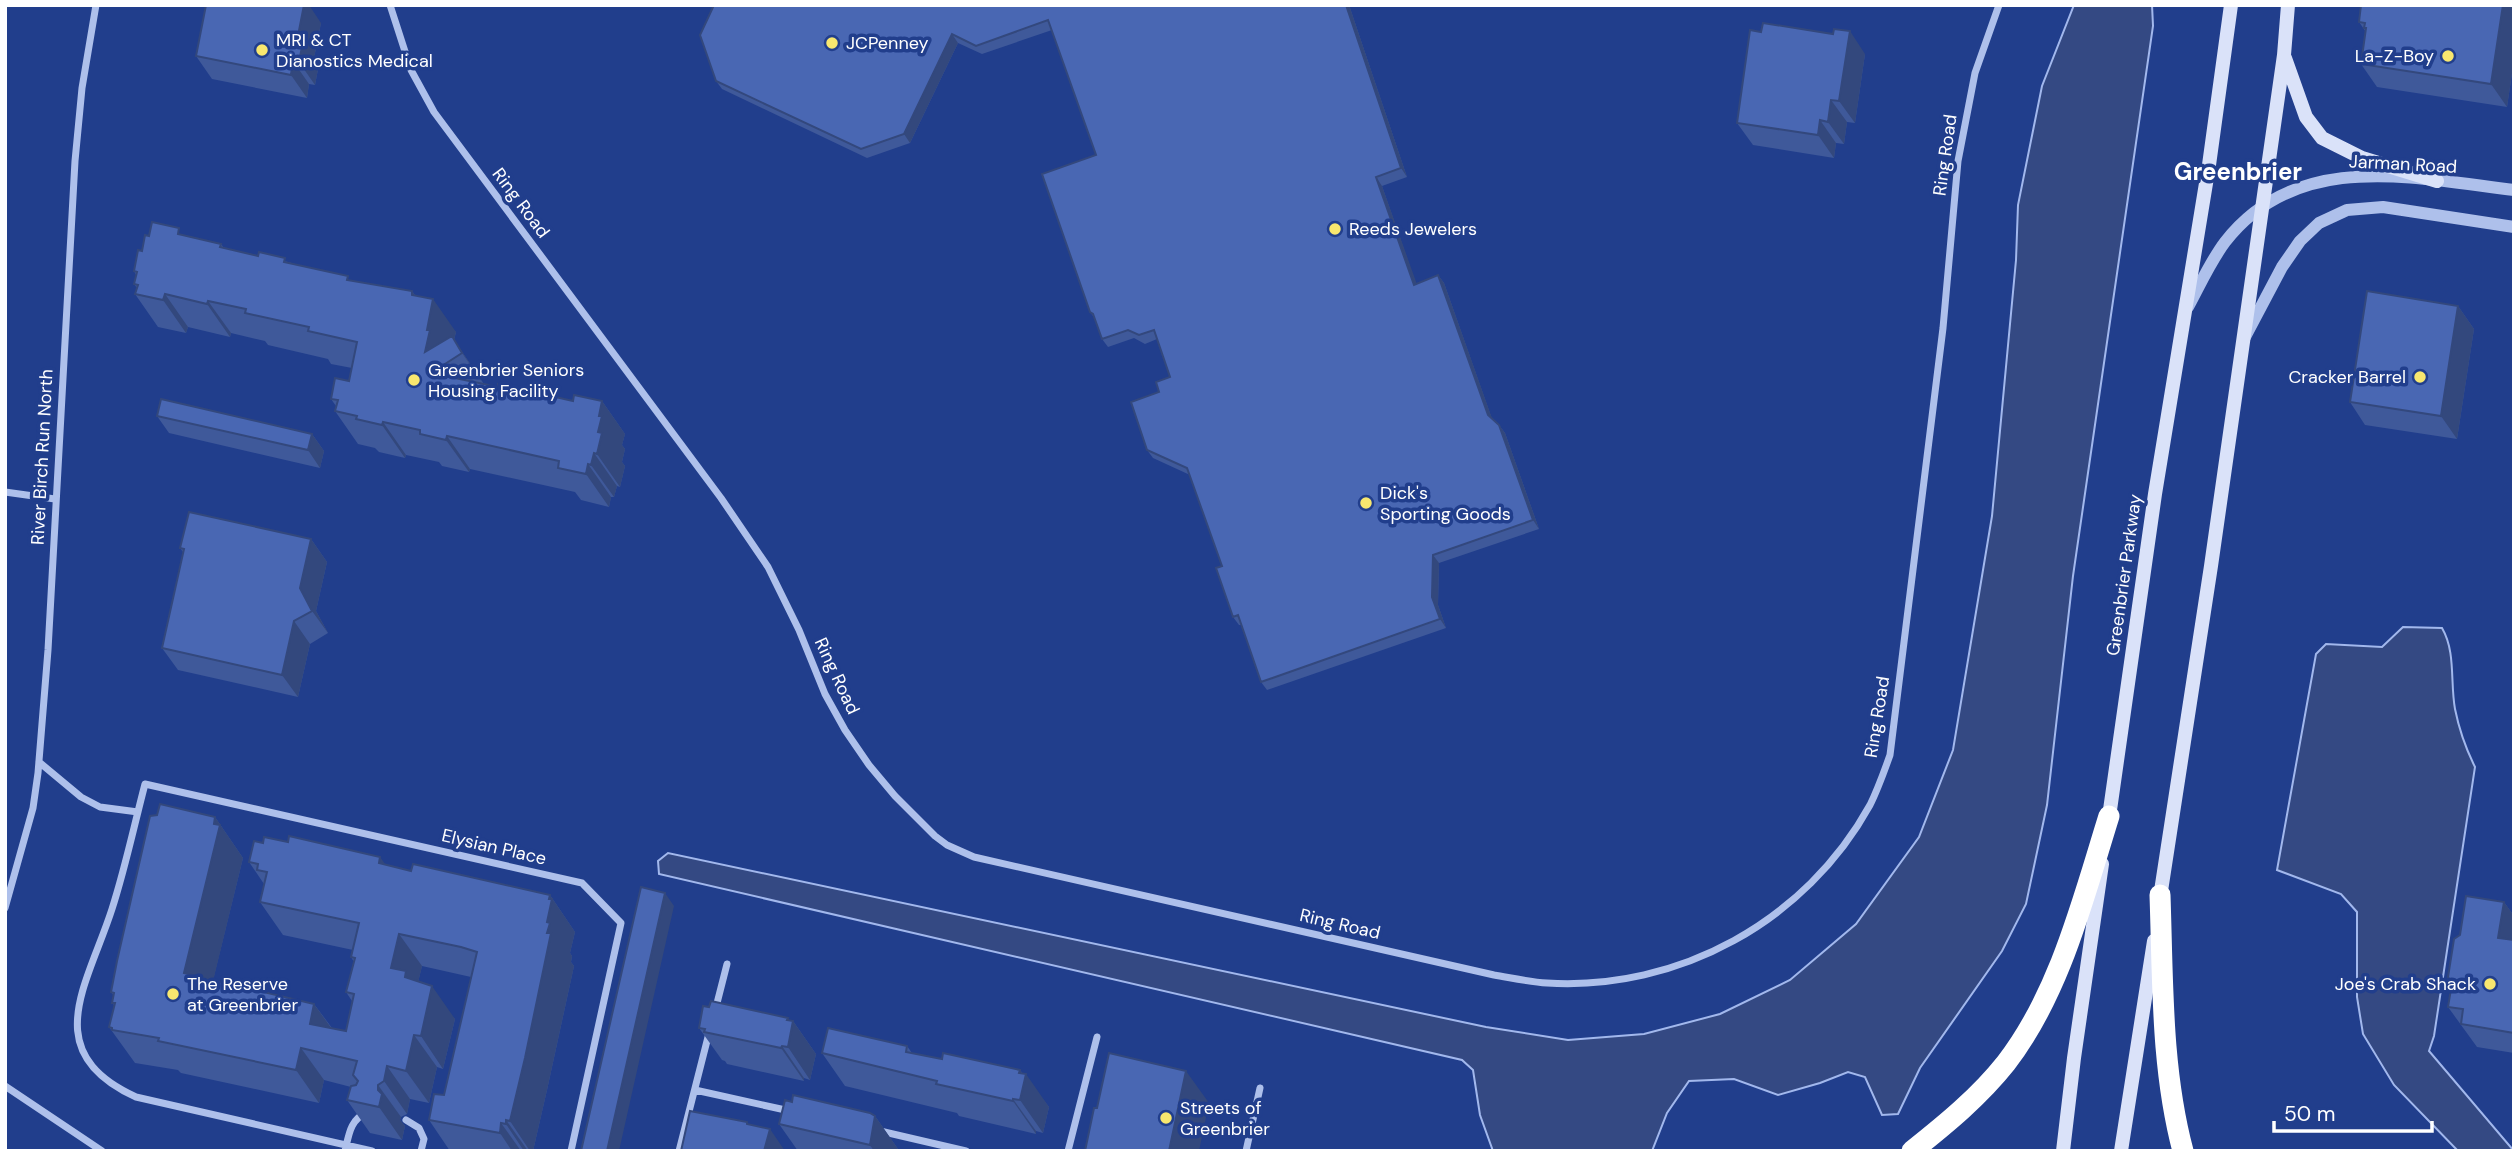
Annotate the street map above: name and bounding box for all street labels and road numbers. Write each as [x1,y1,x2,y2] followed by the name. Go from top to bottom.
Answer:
[1927,113,1963,197] street label: Ring Road
[2348,149,2458,179] street label: Jarman Road
[487,163,555,243] street label: Ring Road
[25,369,59,545] street label: River Birch Run North
[2101,493,2147,657] street label: Greenbrier Parkway
[809,634,865,718] street label: Ring Road
[1859,675,1895,759] street label: Ring Road
[439,823,549,871] street label: Elysian Place
[1297,903,1383,945] street label: Ring Road

